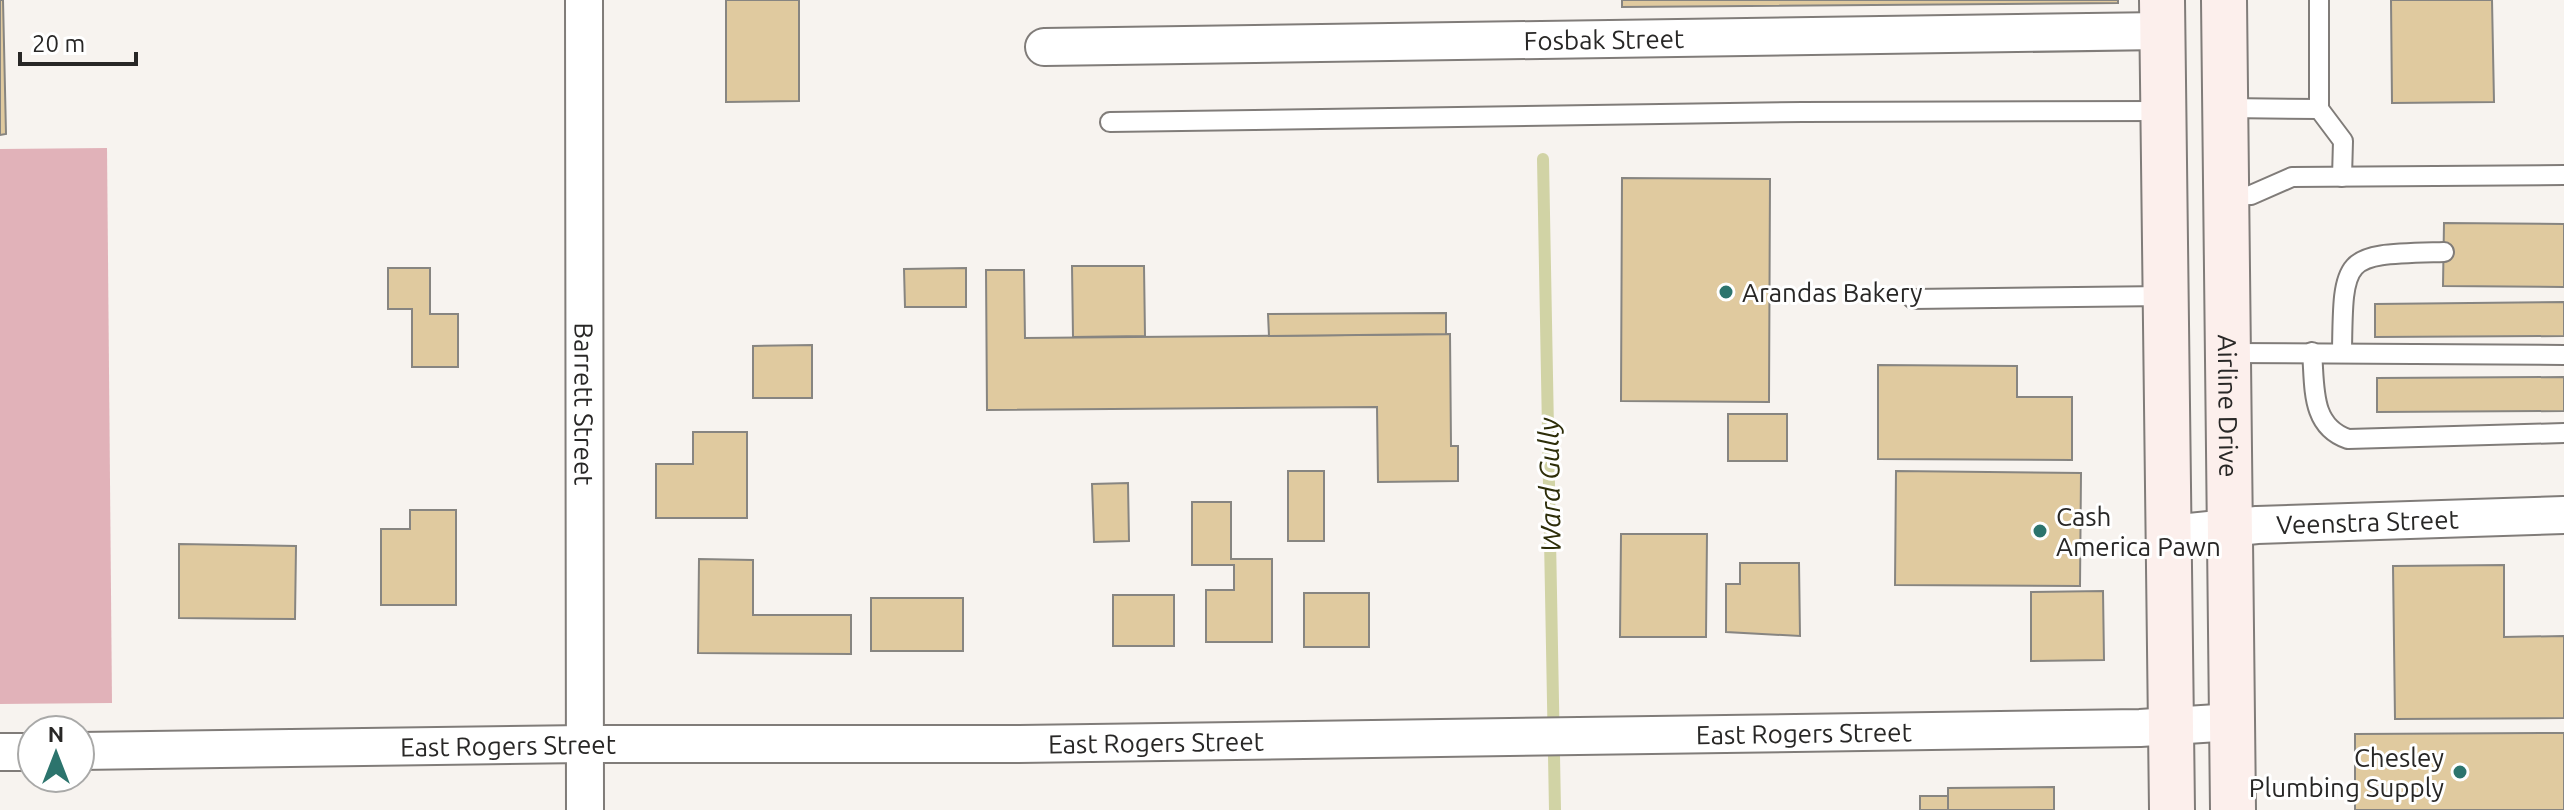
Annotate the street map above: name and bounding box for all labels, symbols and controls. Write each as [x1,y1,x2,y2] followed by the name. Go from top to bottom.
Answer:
[20,16,136,66] scale bar
[1524,23,1684,55] street label: Fosbak Street
[32,30,85,57] text: 20 m
[1742,278,1923,307] place label: Arandas Bakery
[1717,283,1735,301] marker: Arandas Bakery
[570,323,599,485] street label: Barrett Street
[2213,334,2244,478] street label: Airline Drive
[1532,417,1566,552] water label: Ward Gully
[2056,502,2221,561] place label: Cash America Pawn
[2276,504,2459,539] street label: Veenstra Street
[2031,522,2049,540] marker: Cash America Pawn
[16,714,96,794] north arrow
[1696,717,1912,749] street label: East Rogers Street
[48,721,64,746] text: N
[1048,726,1264,758] street label: East Rogers Street
[400,730,616,761] street label: East Rogers Street
[2249,743,2444,802] place label: Chesley Plumbing Supply
[2451,763,2469,781] marker: Chesley Plumbing Supply

